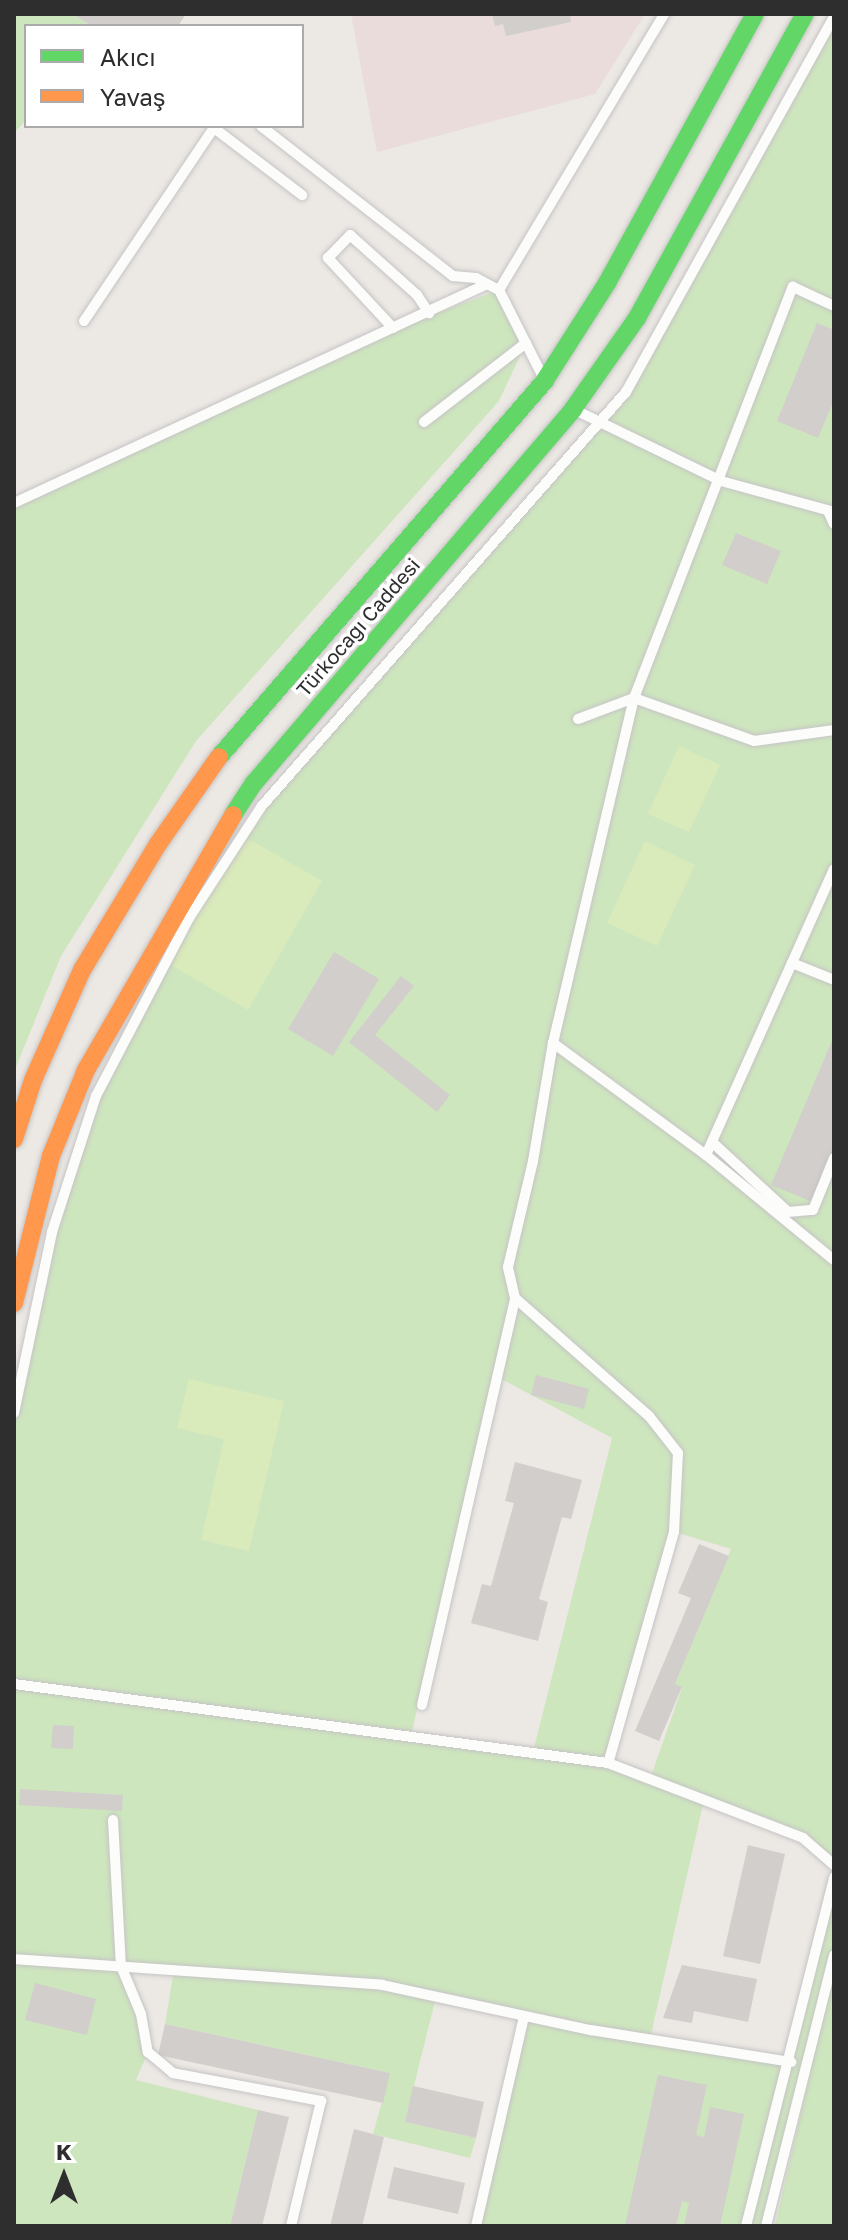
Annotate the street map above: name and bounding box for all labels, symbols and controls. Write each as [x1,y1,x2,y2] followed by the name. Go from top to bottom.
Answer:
[24,24,304,128] legend
[100,42,156,71] text: Akıcı
[100,82,166,111] text: Yavaş
[291,553,425,701] street label: Türkocağı Caddesi
[24,2136,104,2216] north arrow
[56,2138,72,2165] text: K

